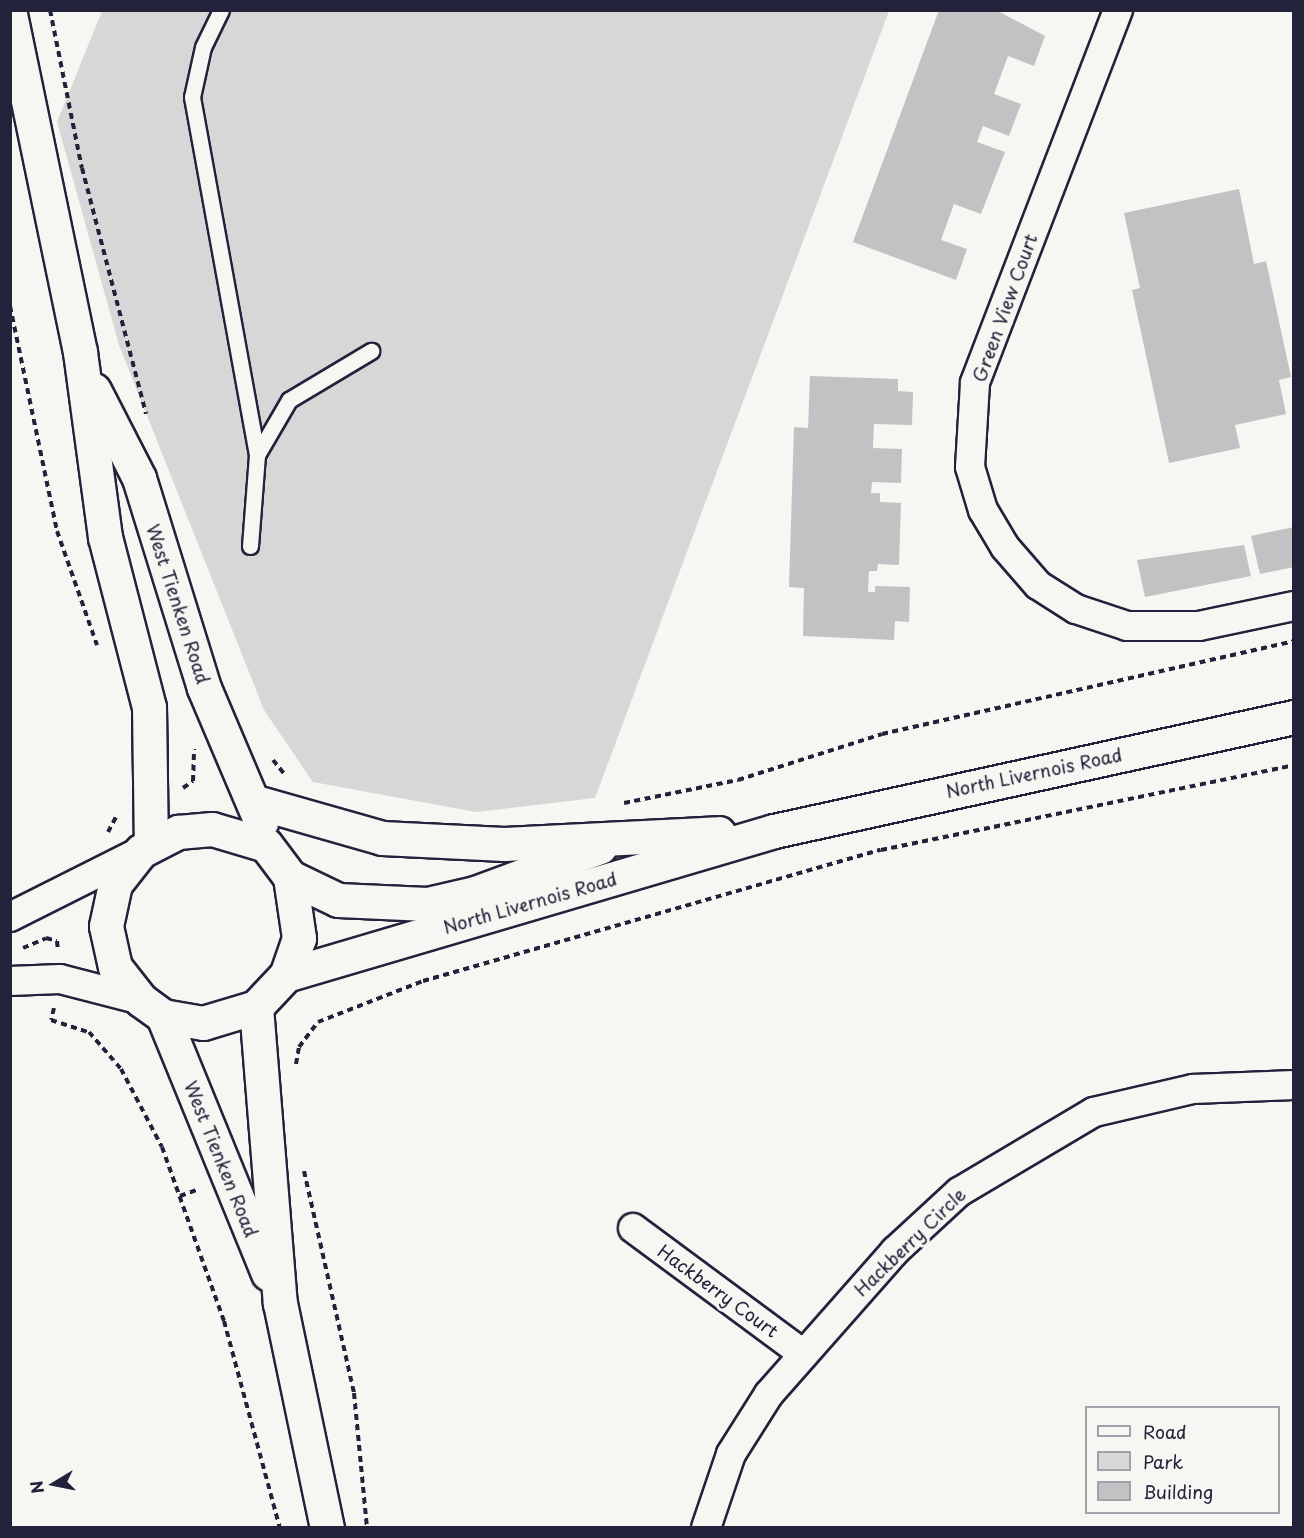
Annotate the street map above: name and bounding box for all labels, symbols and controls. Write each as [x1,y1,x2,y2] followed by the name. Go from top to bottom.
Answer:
[968,231,1042,385] street label: Green View Court
[142,521,214,687] street label: West Tienken Road
[943,744,1125,802] street label: North Livernois Road
[440,868,620,938] street label: North Livernois Road
[180,1078,262,1240] street label: West Tienken Road
[850,1183,970,1301] street label: Hackberry Circle
[653,1240,783,1342] street label: Hackberry Court
[1085,1406,1280,1514] legend
[1143,1418,1187,1445] text: Road
[1143,1448,1183,1475] text: Park
[24,1454,84,1514] north arrow
[1143,1478,1213,1505] text: Building
[23,1479,49,1495] text: N

